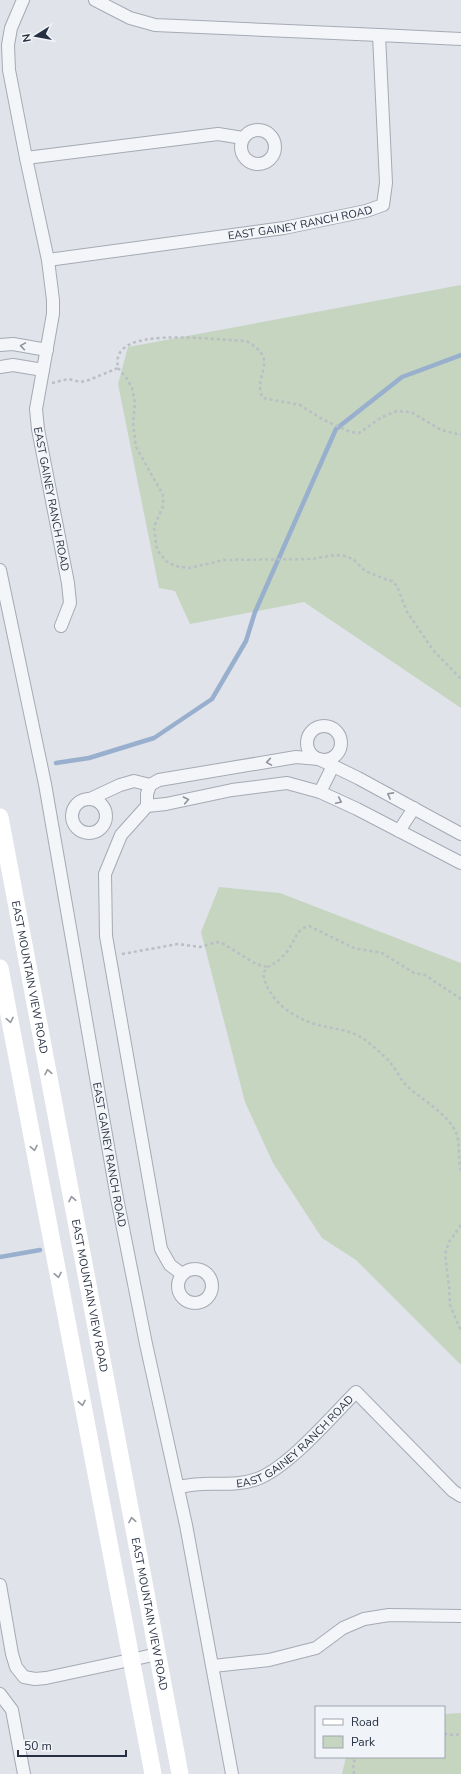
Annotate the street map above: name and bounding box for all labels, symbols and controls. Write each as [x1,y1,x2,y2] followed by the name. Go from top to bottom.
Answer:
[16,16,56,56] north arrow
[19,32,35,43] text: N
[227,202,375,243] street label: EAST GAINEY RANCH ROAD
[20,342,27,350] one-way arrow
[30,426,73,573] street label: EAST GAINEY RANCH ROAD
[266,757,272,765] one-way arrow
[387,792,394,799] one-way arrow
[183,796,189,804] one-way arrow
[335,796,343,804] one-way arrow
[8,899,52,1055] street label: EAST MOUNTAIN VIEW ROAD
[5,1017,14,1023] one-way arrow
[44,1069,53,1075] one-way arrow
[90,1081,130,1228] street label: EAST GAINEY RANCH ROAD
[29,1144,38,1151] one-way arrow
[68,1196,77,1203] one-way arrow
[68,1218,112,1373] street label: EAST MOUNTAIN VIEW ROAD
[53,1272,62,1278] one-way arrow
[235,1392,357,1491] street label: EAST GAINEY RANCH ROAD
[78,1400,86,1406] one-way arrow
[129,1517,137,1523] one-way arrow
[128,1536,172,1692] street label: EAST MOUNTAIN VIEW ROAD
[315,1706,445,1758] legend
[351,1714,379,1730] text: Road
[18,1732,126,1758] scale bar
[351,1734,376,1750] text: Park
[24,1738,52,1754] text: 50 m

